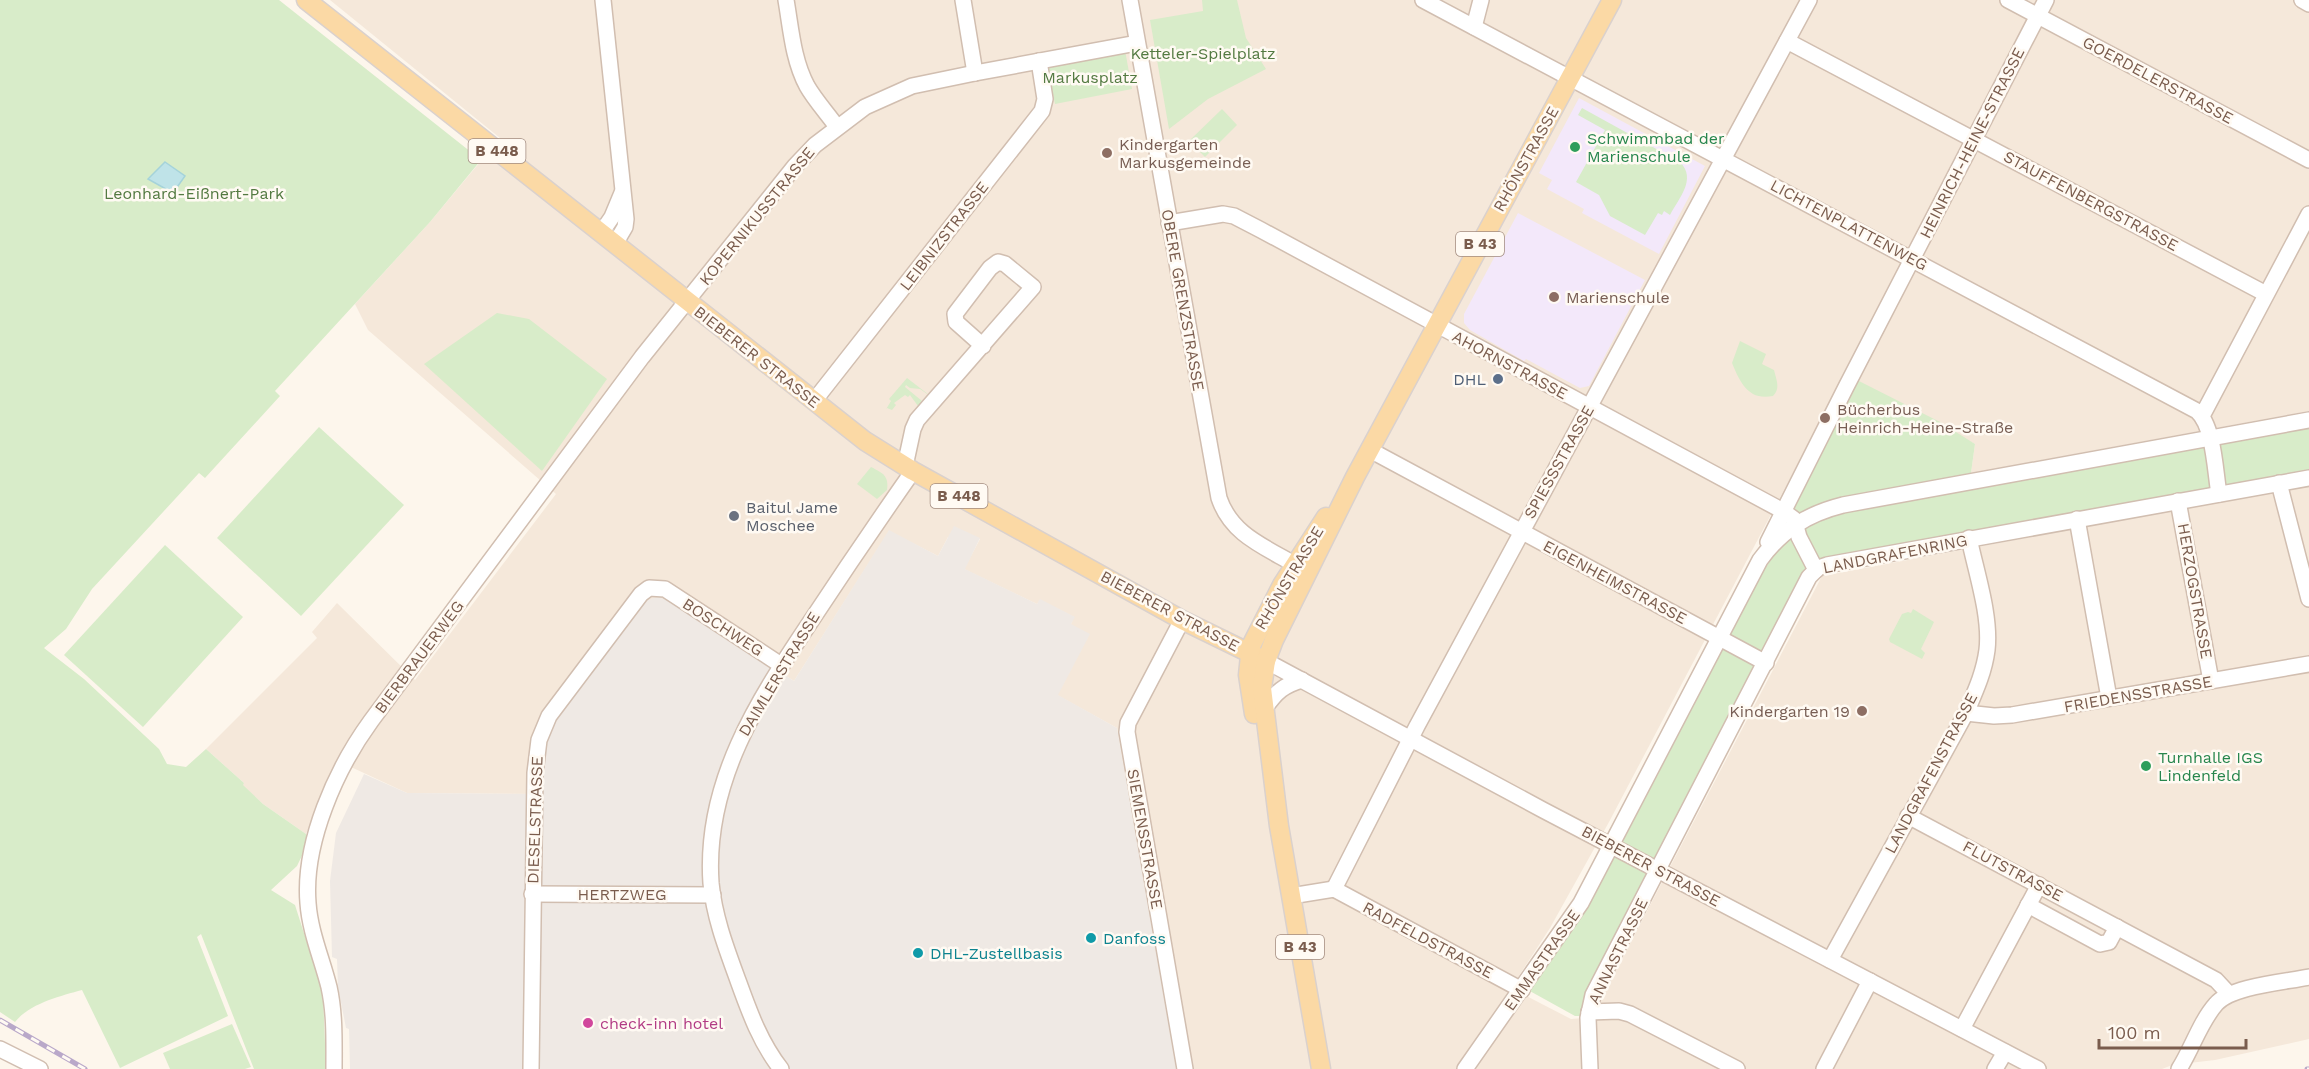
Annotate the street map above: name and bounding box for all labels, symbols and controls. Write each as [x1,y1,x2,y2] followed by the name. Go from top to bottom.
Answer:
[2079,32,2237,128] street label: GOERDELERSTRASSE
[1130,44,1276,63] park label: Ketteler-Spielplatz
[1916,44,2028,242] street label: HEINRICH-HEINE-STRASSE
[1042,68,1138,87] park label: Markusplatz
[1489,103,1563,215] street label: RHÖNSTRASSE
[1587,129,1725,166] place label: Schwimmbad der Marienschule
[1119,135,1251,172] place label: Kindergarten Markusgemeinde
[468,139,526,163] road number: B 448
[1568,140,1582,154] marker: Schwimmbad der Marienschule
[695,143,819,289] street label: KOPERNIKUSSTRASSE
[1100,146,1114,160] marker: Kindergarten Markusgemeinde
[2000,147,2182,255] street label: STAUFFENBERGSTRASSE
[1767,175,1931,275] street label: LICHTENPLATTENWEG
[896,178,992,294] street label: LEIBNIZSTRASSE
[104,184,284,203] park label: Leonhard-Eißnert-Park
[1158,208,1208,392] street label: OBERE GRENZSTRASSE
[1456,232,1504,256] road number: B 43
[1566,288,1670,307] place label: Marienschule
[1547,290,1561,304] marker: Marienschule
[690,302,824,412] street label: BIEBERER STRASSE
[1449,327,1571,403] street label: AHORNSTRASSE
[1453,370,1486,389] place label: DHL
[1491,372,1505,386] marker: DHL
[1837,400,2013,437] place label: Bücherbus Heinrich-Heine-Straße
[1520,402,1598,522] street label: SPIESSSTRASSE
[1818,411,1832,425] marker: Bücherbus Heinrich-Heine-Straße
[930,484,988,508] road number: B 448
[746,498,838,535] place label: Baitul Jame Moschee
[727,509,741,523] marker: Baitul Jame Moschee
[2174,522,2216,660] street label: HERZOGSTRASSE
[1251,523,1327,633] street label: RHÖNSTRASSE
[1821,531,1969,577] street label: LANDGRAFENRING
[1540,536,1690,628] street label: EIGENHEIMSTRASSE
[1097,566,1243,656] street label: BIEBERER STRASSE
[679,594,767,660] street label: BOSCHWEG
[370,597,468,717] street label: BIERBRAUERWEG
[734,608,824,740] street label: DAIMLERSTRASSE
[2062,672,2214,716] street label: FRIEDENSSTRASSE
[1881,689,1981,857] street label: LANDGRAFENSTRASSE
[1729,702,1850,721] place label: Kindergarten 19
[1855,704,1869,718] marker: Kindergarten 19
[2158,748,2263,785] place label: Turnhalle IGS Lindenfeld
[523,756,547,884] street label: DIESELSTRASSE
[2139,759,2153,773] marker: Turnhalle IGS Lindenfeld
[1123,767,1167,911] street label: SIEMENSSTRASSE
[1578,821,1724,911] street label: BIEBERER STRASSE
[1960,837,2066,905] street label: FLUTSTRASSE
[578,885,666,904] street label: HERTZWEG
[1584,895,1652,1007] street label: ANNASTRASSE
[1360,898,1496,982] street label: RADFELDSTRASSE
[1500,906,1584,1014] street label: EMMASTRASSE
[1103,929,1166,948] place label: Danfoss
[1084,931,1098,945] marker: Danfoss
[1276,935,1324,959] road number: B 43
[930,944,1063,963] place label: DHL-Zustellbasis
[911,946,925,960] marker: DHL-Zustellbasis
[2099,1012,2246,1050] scale bar
[600,1014,723,1033] place label: check-inn hotel
[581,1016,595,1030] marker: check-inn hotel
[2108,1022,2161,1043] text: 100 m

